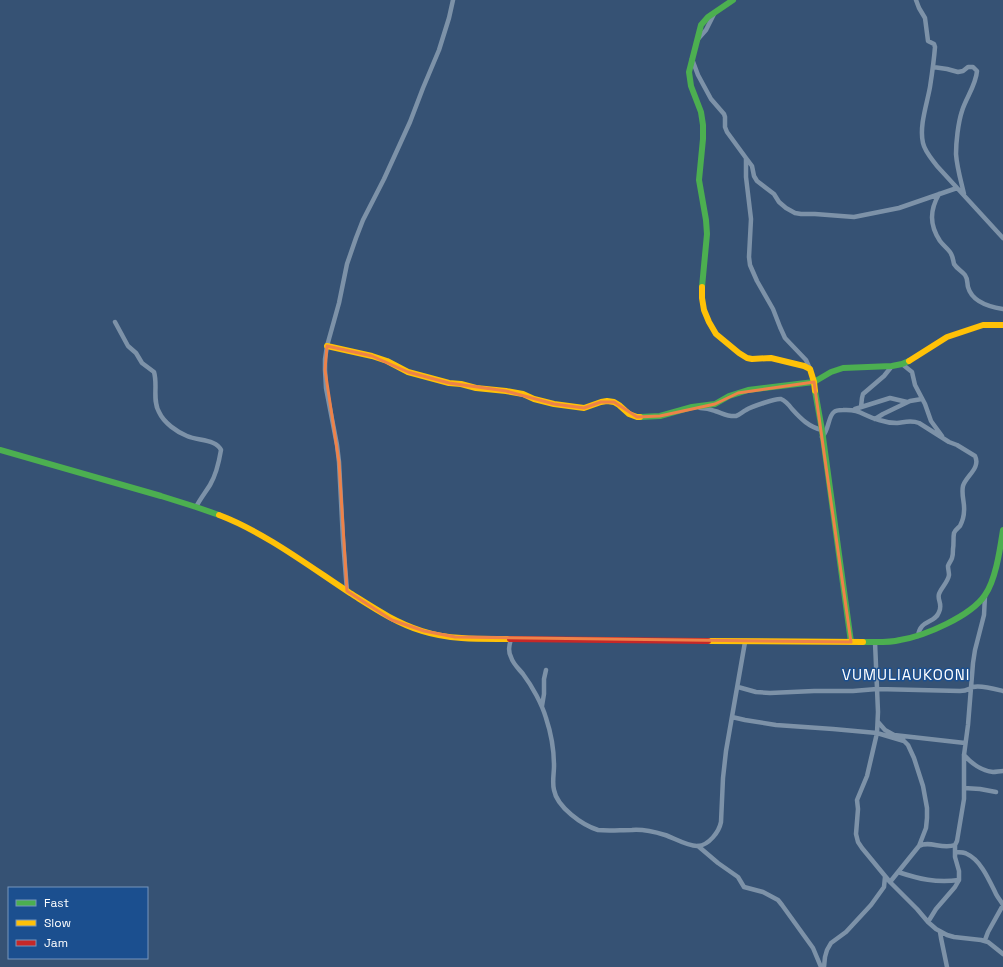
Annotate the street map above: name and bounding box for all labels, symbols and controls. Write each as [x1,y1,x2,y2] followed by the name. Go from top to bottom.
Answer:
[842,665,970,684] district label: VUMULIAUKOONI
[8,887,148,959] legend
[44,895,69,911] text: Fast
[44,915,71,931] text: Slow
[44,935,68,951] text: Jam

